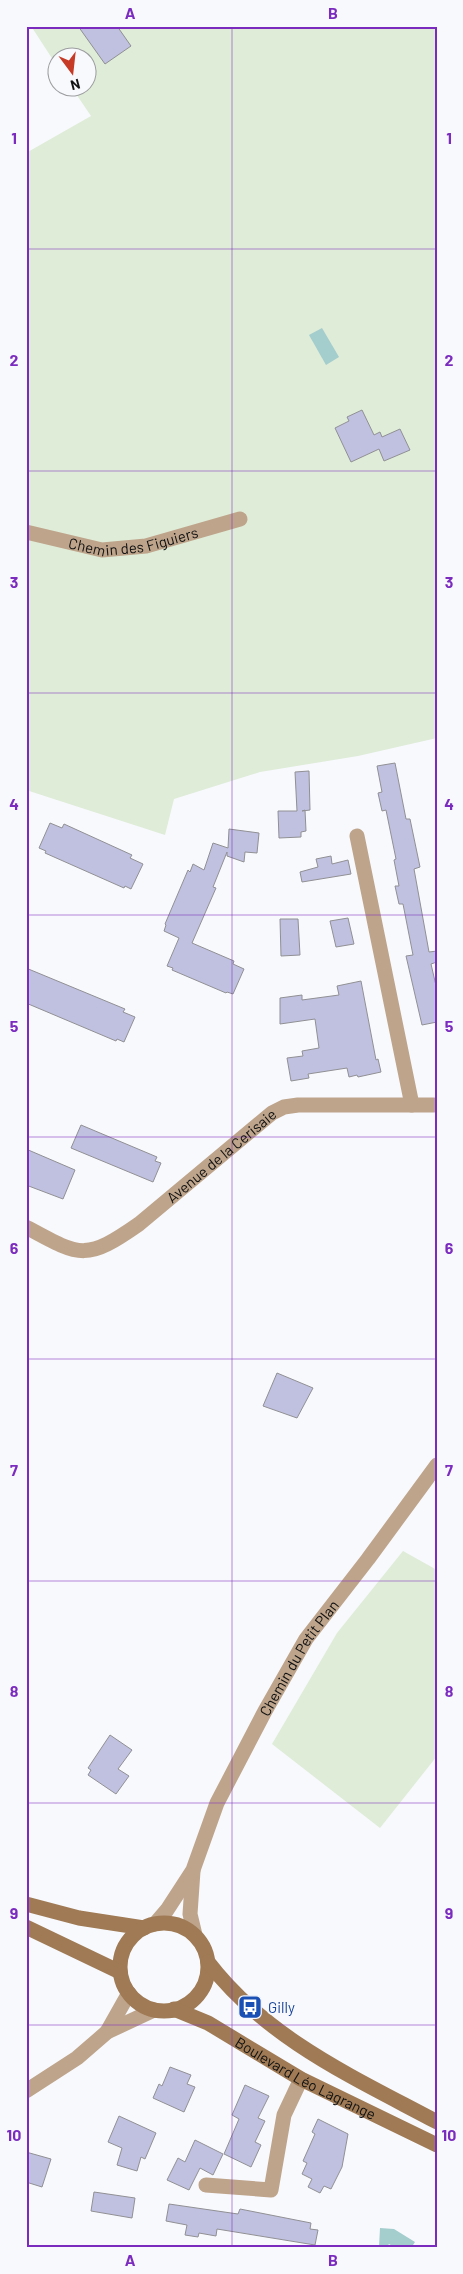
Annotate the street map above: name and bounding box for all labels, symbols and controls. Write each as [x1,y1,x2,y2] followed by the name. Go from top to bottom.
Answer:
[125,3,136,22] text: A
[328,3,338,22] text: B
[48,48,98,98] north arrow
[69,76,82,94] text: N
[11,128,17,147] text: 1
[446,128,452,147] text: 1
[10,350,19,369] text: 2
[445,350,454,369] text: 2
[67,523,200,560] street label: Chemin des Figuiers
[10,572,18,591] text: 3
[445,572,453,591] text: 3
[9,794,19,813] text: 4
[444,794,454,813] text: 4
[10,1016,19,1035] text: 5
[445,1016,454,1035] text: 5
[163,1105,279,1206] street label: Avenue de la Cerisaie
[10,1238,19,1257] text: 6
[445,1238,454,1257] text: 6
[10,1460,18,1479] text: 7
[445,1460,453,1479] text: 7
[255,1596,342,1719] street label: Chemin du Petit Plan
[10,1681,19,1700] text: 8
[445,1681,454,1700] text: 8
[10,1903,18,1922] text: 9
[445,1903,453,1922] text: 9
[237,1994,263,2020] bus stop icon: Gilly
[268,1998,295,2016] place label: Gilly
[232,2033,379,2123] street label: Boulevard Léo Lagrange
[7,2125,21,2144] text: 10
[442,2125,456,2144] text: 10
[125,2250,136,2269] text: A
[328,2250,338,2269] text: B

